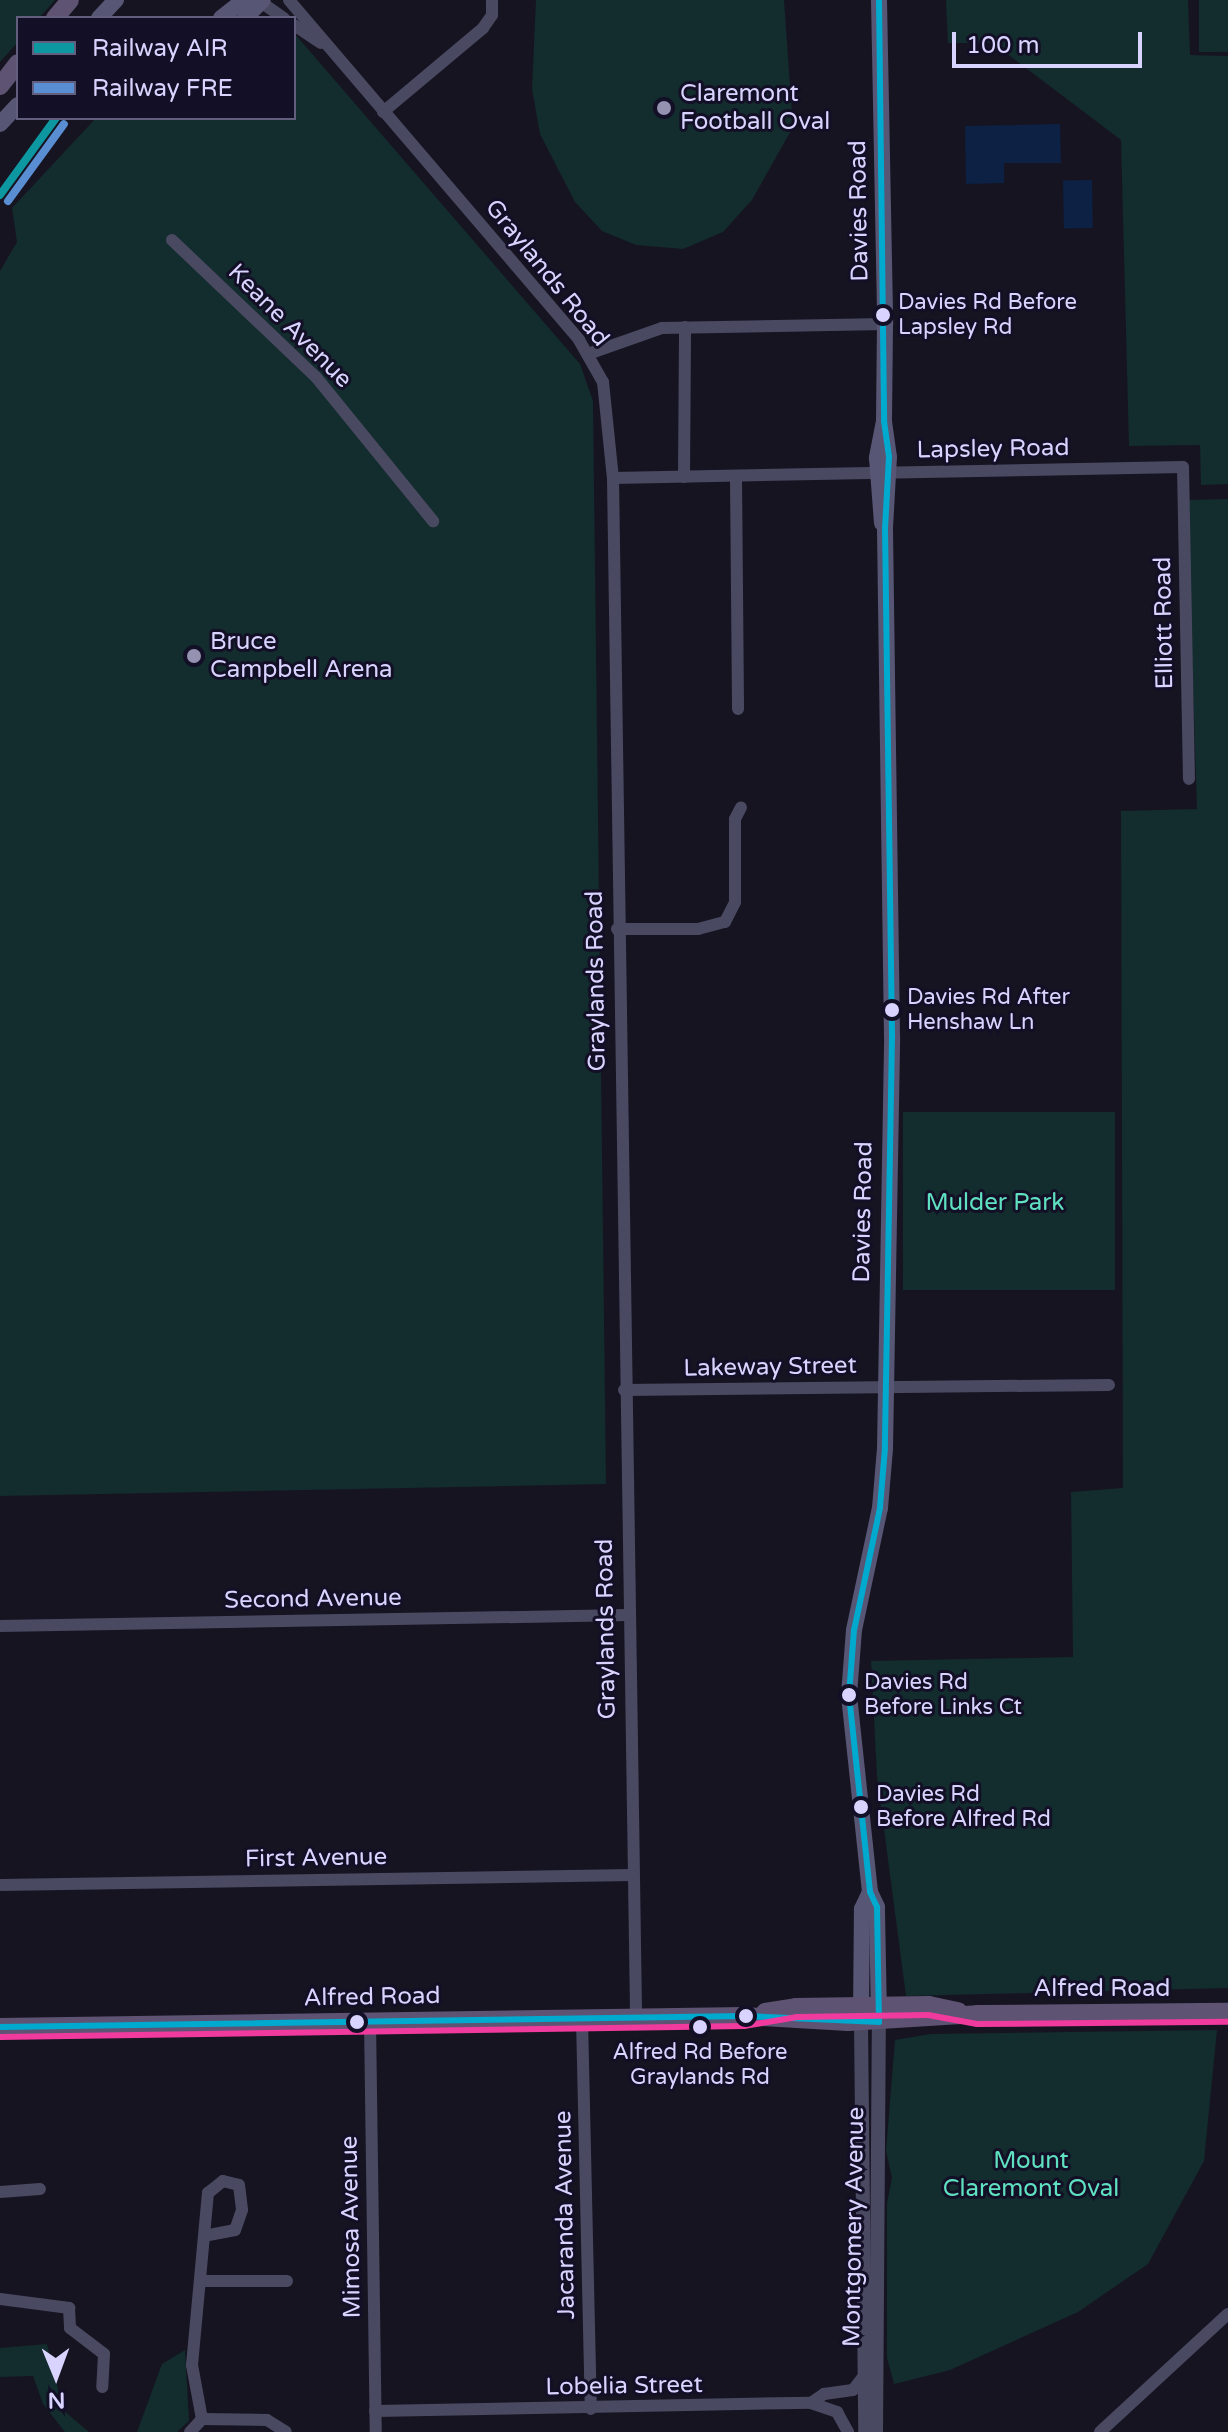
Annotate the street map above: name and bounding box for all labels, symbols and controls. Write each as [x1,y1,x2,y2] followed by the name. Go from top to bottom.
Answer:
[16,16,296,120] legend
[956,16,1146,66] scale bar
[966,31,1040,60] text: 100 m
[92,34,228,63] text: Railway AIR
[92,74,233,103] text: Railway FRE
[680,80,830,136] place label: Claremont Football Oval
[655,99,673,117] marker: Claremont Football Oval
[843,140,875,282] street label: Davies Road
[479,194,615,352] street label: Graylands Road
[222,258,358,394] street label: Keane Avenue
[898,289,1077,340] place label: Davies Rd Before Lapsley Rd
[875,307,891,323] marker: Davies Rd Before Lapsley Rd
[916,433,1070,465] street label: Lapsley Road
[1148,556,1180,690] street label: Elliott Road
[210,628,393,684] place label: Bruce Campbell Arena
[185,647,203,665] marker: Bruce Campbell Arena
[580,890,612,1072] street label: Graylands Road
[907,984,1070,1036] place label: Davies Rd After Henshaw Ln
[884,1002,900,1018] marker: Davies Rd After Henshaw Ln
[847,1141,879,1283] street label: Davies Road
[926,1189,1064,1217] park label: Mulder Park
[683,1351,857,1383] street label: Lakeway Street
[590,1538,622,1720] street label: Graylands Road
[224,1583,402,1615] street label: Second Avenue
[864,1669,1022,1720] place label: Davies Rd Before Links Ct
[841,1687,857,1703] marker: Davies Rd Before Links Ct
[876,1781,1051,1832] place label: Davies Rd Before Alfred Rd
[853,1799,869,1815] marker: Davies Rd Before Alfred Rd
[245,1842,387,1874] street label: First Avenue
[1033,1975,1171,2003] street label: Alfred Road
[303,1981,441,2013] street label: Alfred Road
[738,2008,754,2024] unlabelled marker
[349,2014,365,2030] unlabelled marker
[692,2019,708,2035] marker: Alfred Rd Before Graylands Rd
[613,2039,787,2090] place label: Alfred Rd Before Graylands Rd
[838,2107,870,2347] street label: Montgomery Avenue
[549,2110,581,2320] street label: Jacaranda Avenue
[335,2135,367,2319] street label: Mimosa Avenue
[943,2147,1119,2203] park label: Mount Claremont Oval
[16,2336,96,2416] north arrow
[545,2370,703,2402] street label: Lobelia Street
[47,2387,65,2413] text: N

